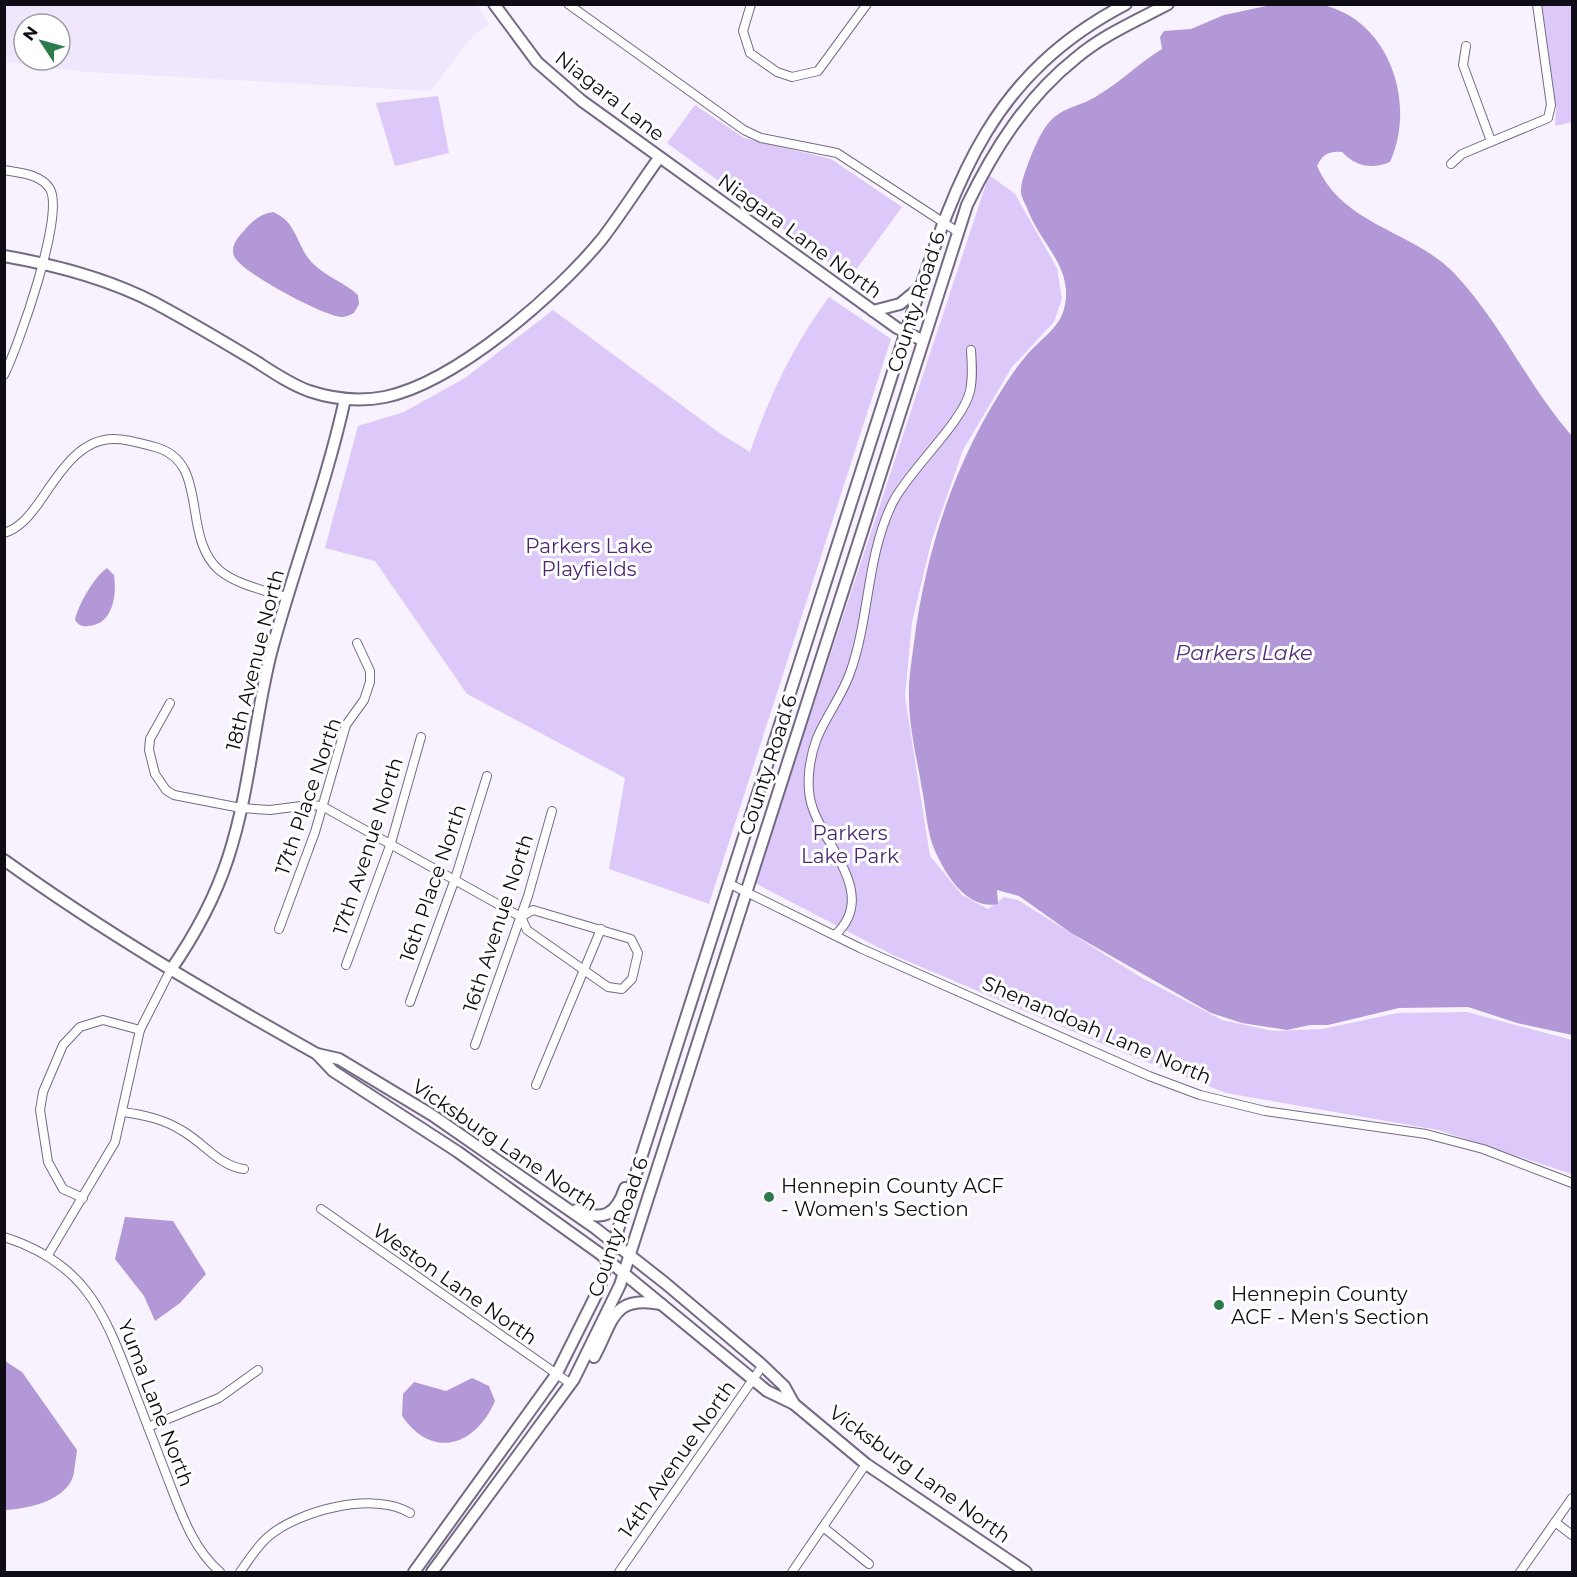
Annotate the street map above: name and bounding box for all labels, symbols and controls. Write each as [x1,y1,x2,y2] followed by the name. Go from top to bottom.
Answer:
[12,12,72,72] north arrow
[19,23,42,44] text: N
[550,46,670,146] street label: Niagara Lane
[714,169,886,303] street label: Niagara Lane North
[882,229,950,375] street label: County Road 6
[525,534,653,581] park label: Parkers Lake Playfields
[221,567,289,753] street label: 18th Avenue North
[1175,640,1313,665] water label: Parkers Lake
[734,692,802,838] street label: County Road 6
[270,714,346,878] street label: 17th Place North
[328,754,408,938] street label: 17th Avenue North
[395,801,471,965] street label: 16th Place North
[801,821,899,868] park label: Parkers Lake Park
[458,831,538,1015] street label: 16th Avenue North
[979,971,1215,1089] street label: Shenandoah Lane North
[408,1074,602,1216] street label: Vicksburg Lane North
[583,1154,653,1300] street label: County Road 6
[781,1174,1004,1221] place label: Hennepin County ACF - Women's Section
[762,1190,776,1204] marker: Hennepin County ACF - Women's Section
[368,1218,542,1350] street label: Weston Lane North
[1231,1282,1429,1329] place label: Hennepin County ACF - Men's Section
[1212,1298,1226,1312] marker: Hennepin County ACF - Men's Section
[113,1316,199,1490] street label: Yuma Lane North
[614,1376,740,1542] street label: 14th Avenue North
[825,1400,1015,1548] street label: Vicksburg Lane North

